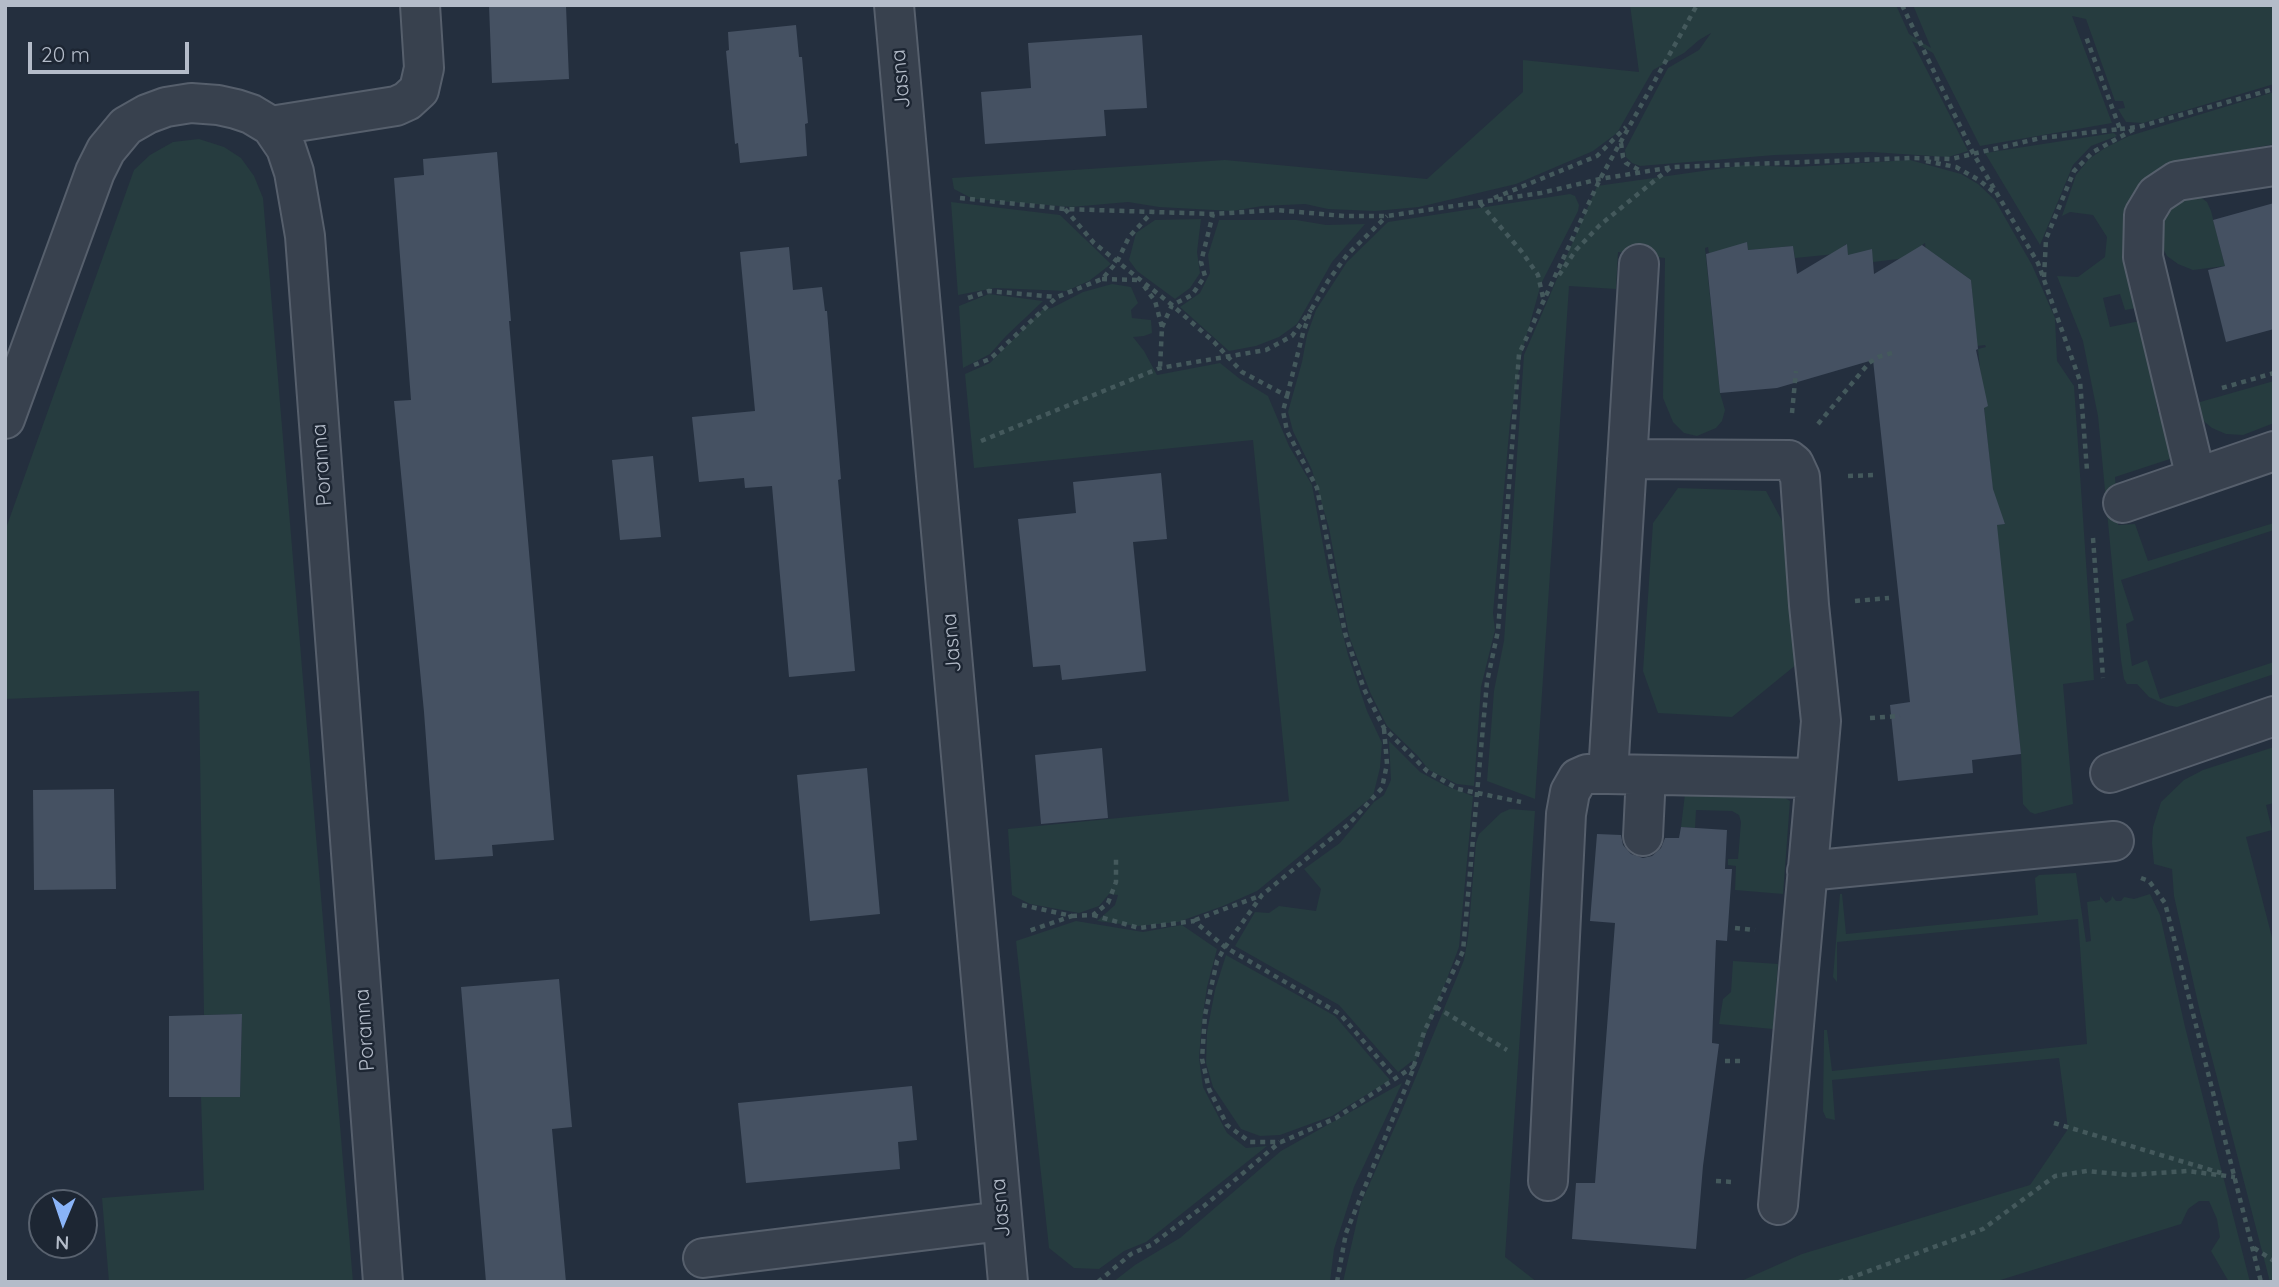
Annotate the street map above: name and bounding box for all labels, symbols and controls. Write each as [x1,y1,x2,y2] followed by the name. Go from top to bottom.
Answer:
[32,28,192,72] scale bar
[41,41,90,67] text: 20 m
[886,48,916,110] street label: Jasna
[307,423,337,507] street label: Poranna
[937,612,967,674] street label: Jasna
[350,988,380,1072] street label: Poranna
[986,1177,1016,1239] street label: Jasna
[28,1189,98,1259] north arrow
[55,1231,70,1255] text: N

